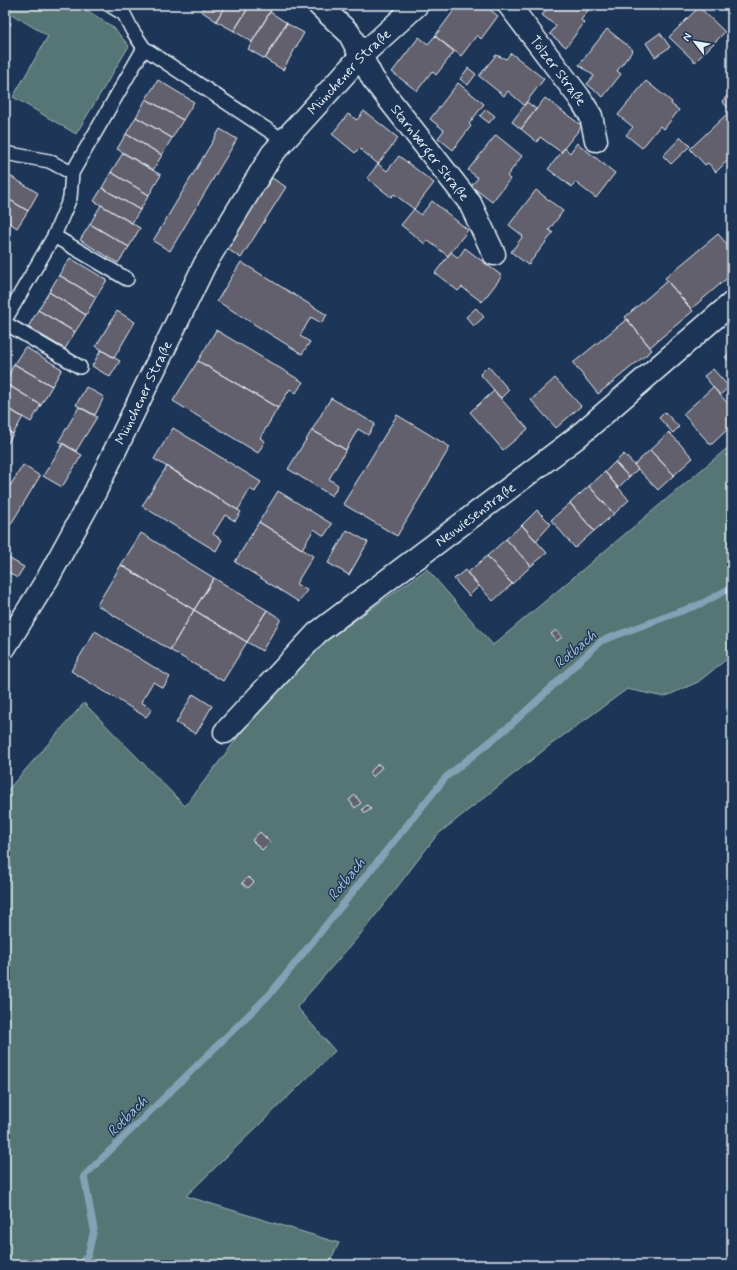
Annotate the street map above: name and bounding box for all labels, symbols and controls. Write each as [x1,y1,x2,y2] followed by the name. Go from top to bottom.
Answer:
[675,22,715,62] north arrow
[304,25,395,119] street label: Münchener Straße
[679,31,695,44] text: N
[525,32,590,109] street label: Tölzer Straße
[386,101,473,205] street label: Starnberger Straße
[111,338,177,448] street label: Münchener Straße
[432,479,520,551] street label: Neuwiesenstraße
[550,626,601,673] water label: Rotbach
[323,854,370,905] water label: Rotbach
[103,1092,153,1141] water label: Rotbach

